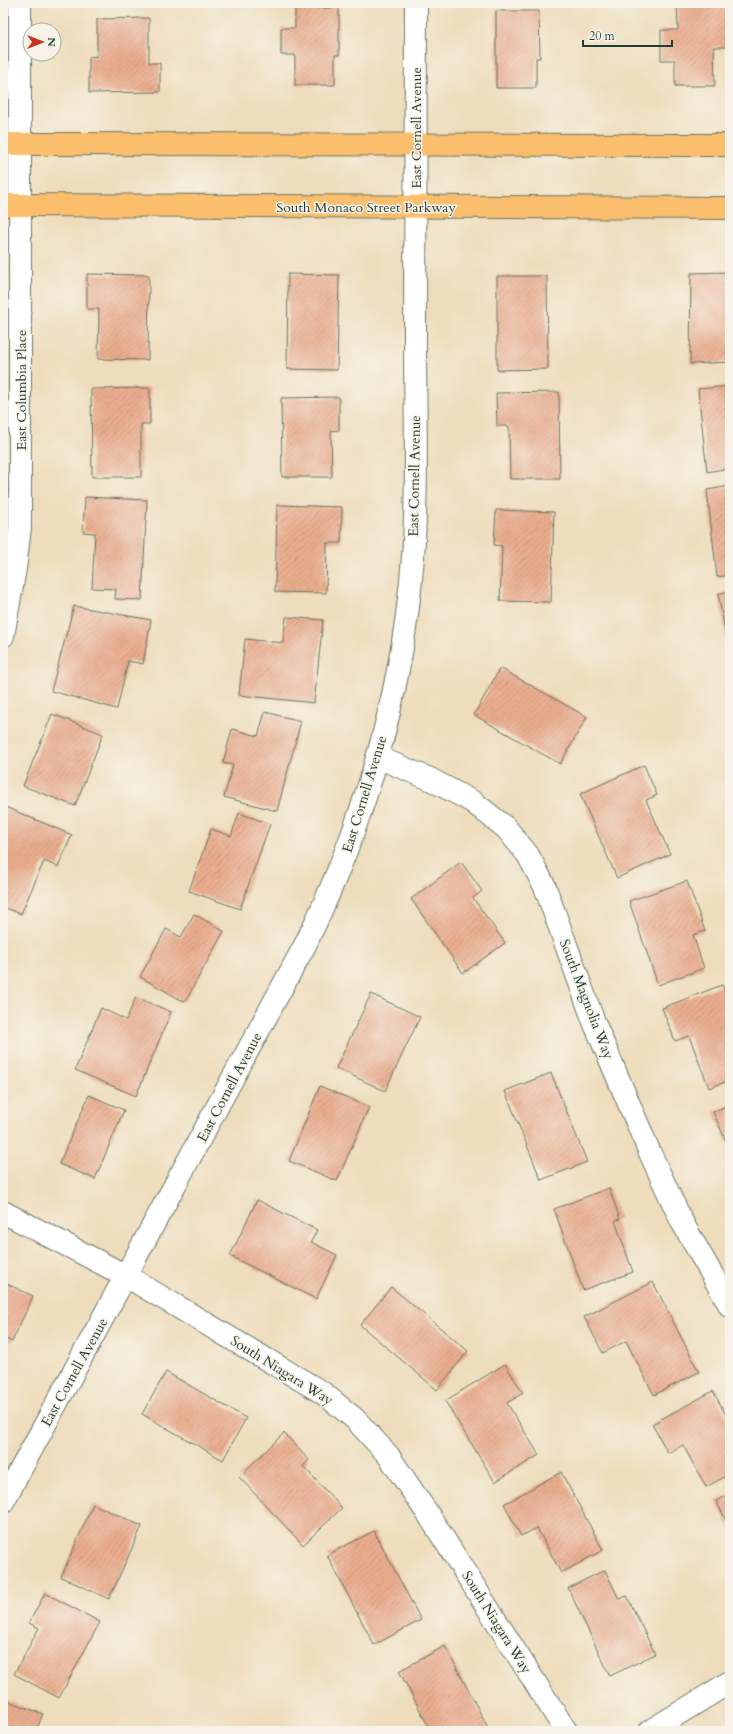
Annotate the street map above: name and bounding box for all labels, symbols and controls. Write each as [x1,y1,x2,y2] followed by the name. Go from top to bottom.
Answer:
[22,22,62,62] north arrow
[583,22,672,48] scale bar
[589,28,616,44] text: 20 m
[44,37,59,47] text: N
[407,67,426,189] street label: East Cornell Avenue
[276,198,456,217] street label: South Monaco Street Parkway
[12,330,31,450] street label: East Columbia Place
[404,415,425,537] street label: East Cornell Avenue
[338,733,391,855] street label: East Cornell Avenue
[555,937,618,1062] street label: South Magnolia Way
[193,1029,266,1145] street label: East Cornell Avenue
[37,1314,112,1430] street label: East Cornell Avenue
[227,1331,337,1410] street label: South Niagara Way
[457,1567,536,1678] street label: South Niagara Way

